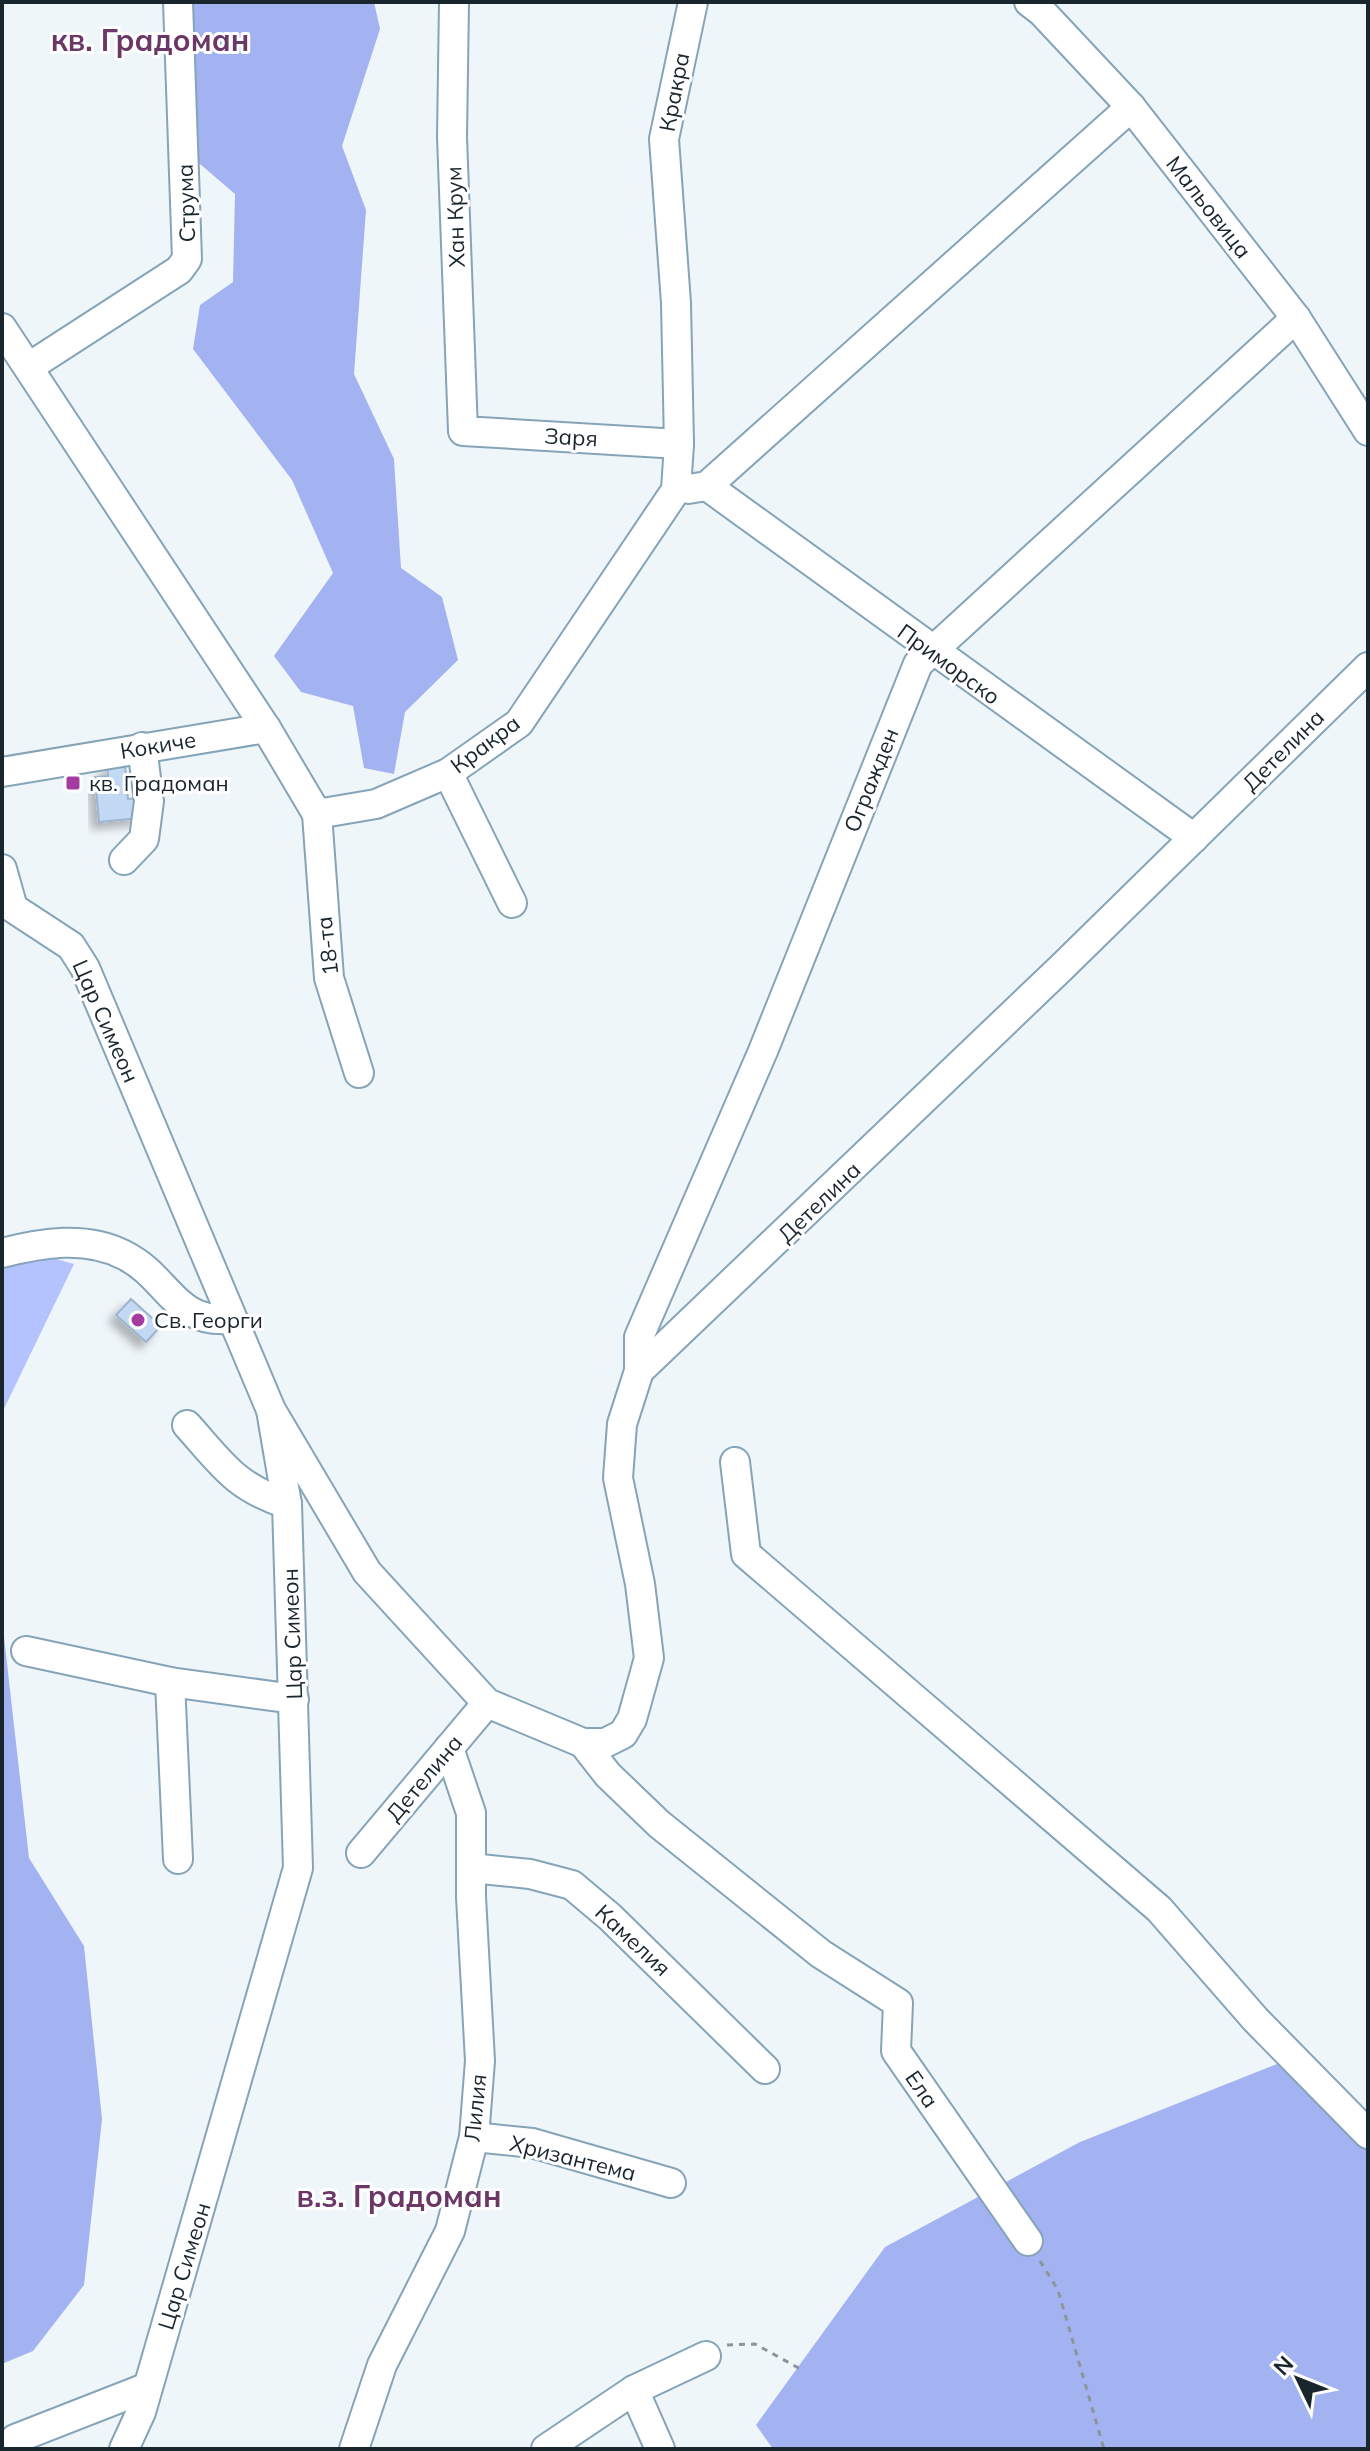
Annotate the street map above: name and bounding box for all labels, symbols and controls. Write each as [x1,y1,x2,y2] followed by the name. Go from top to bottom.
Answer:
[51,21,249,59] district label: кв. Градоман
[653,50,695,134] street label: Кракра
[1160,150,1258,264] street label: Мальовица
[171,163,201,243] street label: Струма
[439,166,471,268] street label: Хан Крум
[544,422,598,452] street label: Заря
[892,617,1006,711] street label: Приморско
[1236,703,1330,797] street label: Детелина
[445,709,525,779] street label: Кракра
[837,724,905,836] street label: Огражден
[118,725,198,765] street label: Кокиче
[89,769,229,797] place label: кв. Градоман
[64,774,82,792] marker: кв. Градоман
[309,915,345,977] street label: 18-та
[66,955,146,1087] street label: Цар Симеон
[772,1156,866,1248] street label: Детелина
[154,1306,263,1334] place label: Св. Георги
[129,1311,147,1329] marker: Св. Георги
[276,1568,308,1700] street label: Цар Симеон
[380,1729,468,1827] street label: Детелина
[589,1898,677,1982] street label: Камелия
[899,2065,945,2113] street label: Ела
[458,2073,492,2143] street label: Лилия
[507,2129,639,2187] street label: Хризантема
[297,2177,501,2215] district label: в.з. Градоман
[151,2199,217,2333] street label: Цар Симеон
[1258,2339,1338,2419] north arrow
[1267,2350,1299,2381] text: N

